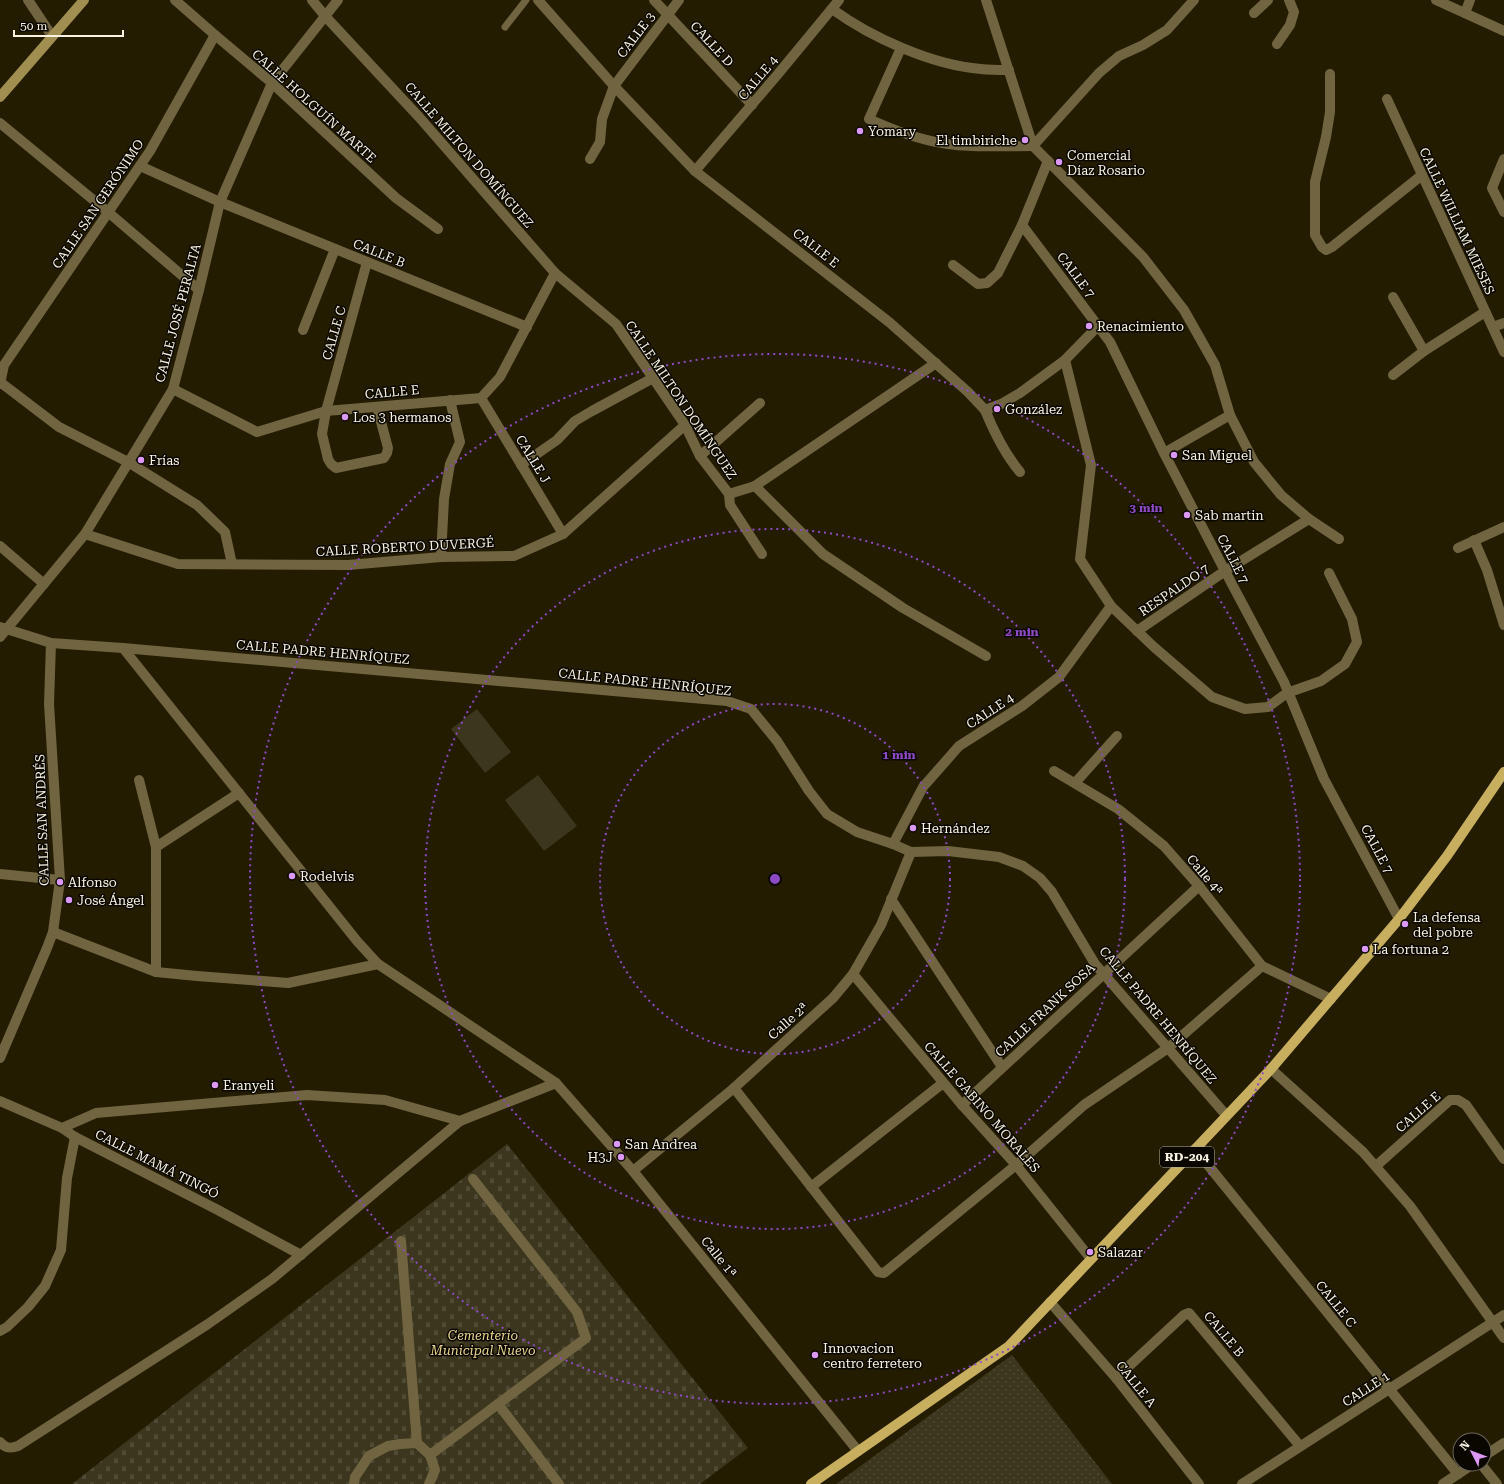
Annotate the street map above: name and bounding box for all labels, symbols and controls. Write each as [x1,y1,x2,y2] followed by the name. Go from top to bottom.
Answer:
[614,9,658,61] street label: CALLE 3
[14,12,123,38] scale bar
[687,18,737,70] street label: CALLE D
[20,19,47,33] text: 50 m
[249,46,380,166] street label: CALLE HOLGUÍN MARTE
[735,52,781,103] street label: CALLE 4
[402,78,537,231] street label: CALLE MILTON DOMÍNGUEZ
[868,124,916,139] place label: Yomary
[855,126,865,136] marker: Yomary
[936,133,1017,148] place label: El timbiriche
[1020,135,1030,145] marker: El timbiriche
[48,136,147,271] street label: CALLE SAN GERÓNIMO
[1416,145,1498,297] street label: CALLE WILLIAM MIESES
[1067,148,1145,178] place label: Comercial Díaz Rosario
[1054,157,1064,167] marker: Comercial Díaz Rosario
[790,225,842,271] street label: CALLE E
[351,236,408,270] street label: CALLE B
[151,242,204,384] street label: CALLE JOSÉ PERALTA
[1054,249,1098,301] street label: CALLE 7
[319,304,349,362] street label: CALLE C
[622,317,741,482] street label: CALLE MILTON DOMÍNGUEZ
[1097,319,1184,334] place label: Renacimiento
[1084,321,1094,331] marker: Renacimiento
[364,382,420,402] street label: CALLE E
[1005,402,1062,417] place label: González
[992,404,1002,414] marker: González
[353,410,451,425] place label: Los 3 hermanos
[340,412,350,422] marker: Los 3 hermanos
[513,432,553,486] street label: CALLE J
[1182,448,1252,463] place label: San Miguel
[1169,450,1179,460] marker: San Miguel
[149,453,179,468] place label: Frías
[136,455,146,465] marker: Frías
[1129,501,1163,515] text: 3 min
[1195,508,1264,523] place label: Sab martin
[1182,510,1192,520] marker: Sab martin
[1214,532,1252,586] street label: CALLE 7
[315,534,495,559] street label: CALLE ROBERTO DUVERGÉ
[1136,561,1212,619] street label: RESPALDO 7
[1005,625,1039,639] text: 2 min
[236,636,411,667] street label: CALLE PADRE HENRÍQUEZ
[558,664,733,699] street label: CALLE PADRE HENRÍQUEZ
[964,690,1017,732] street label: CALLE 4
[882,748,916,762] text: 1 min
[31,754,52,886] street label: CALLE SAN ANDRÉS
[921,821,990,836] place label: Hernández
[1358,822,1396,876] street label: CALLE 7
[908,823,918,833] marker: Hernández
[1184,852,1226,898] street label: Calle 4ª
[300,869,354,884] place label: Rodelvis
[287,871,297,881] marker: Rodelvis
[768,872,782,886] centre of rings
[68,875,117,890] place label: Alfonso
[55,877,65,887] marker: Alfonso
[77,892,144,908] place label: José Ángel
[64,895,74,905] marker: José Ángel
[1413,910,1481,940] place label: La defensa del pobre
[1400,919,1410,929] marker: La defensa del pobre
[1373,942,1449,957] place label: La fortuna 2
[1096,943,1221,1087] street label: CALLE PADRE HENRÍQUEZ
[1360,944,1370,954] marker: La fortuna 2
[992,960,1098,1060] street label: CALLE FRANK SOSA
[765,999,811,1043] street label: Calle 2ª
[921,1039,1043,1175] street label: CALLE GABINO MORALES
[223,1078,274,1093] place label: Eranyeli
[210,1080,220,1090] marker: Eranyeli
[1393,1088,1443,1136] street label: CALLE E
[93,1125,222,1202] street label: CALLE MAMÁ TINGÓ
[625,1137,697,1152] place label: San Andrea
[612,1139,622,1149] marker: San Andrea
[1160,1147,1214,1167] road number: RD-204
[588,1150,613,1165] place label: H3J
[616,1152,626,1162] marker: H3J
[698,1233,740,1281] street label: Calle 1ª
[1098,1245,1143,1260] place label: Salazar
[1085,1247,1095,1257] marker: Salazar
[1313,1278,1359,1330] street label: CALLE C
[1201,1308,1248,1360] street label: CALLE B
[430,1328,535,1358] park label: Cementerio Municipal Nuevo
[823,1341,922,1371] place label: Innovacion centro ferretero
[810,1350,820,1360] marker: Innovacion centro ferretero
[1113,1358,1159,1410] street label: CALLE A
[1340,1368,1392,1410] street label: CALLE 1
[1452,1432,1492,1472] north arrow
[1457,1438,1473,1453] text: N

